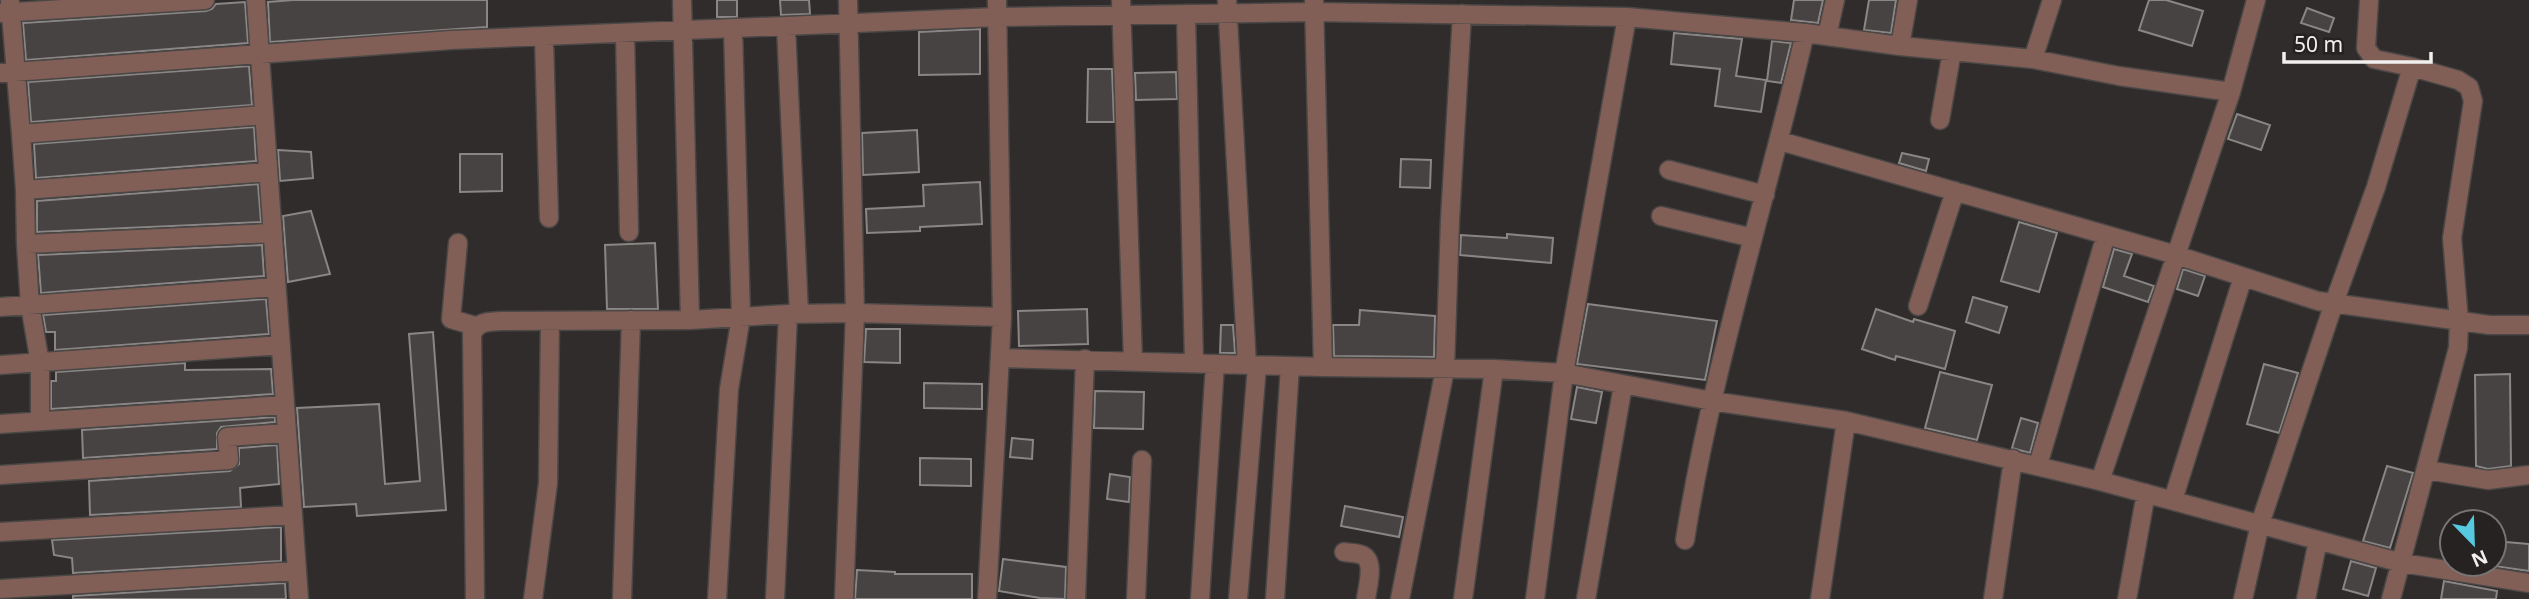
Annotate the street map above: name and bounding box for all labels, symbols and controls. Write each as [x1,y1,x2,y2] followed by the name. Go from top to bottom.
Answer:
[2284,21,2431,65] scale bar
[2294,30,2343,58] text: 50 m
[2438,508,2508,578] north arrow
[2467,544,2492,574] text: N

